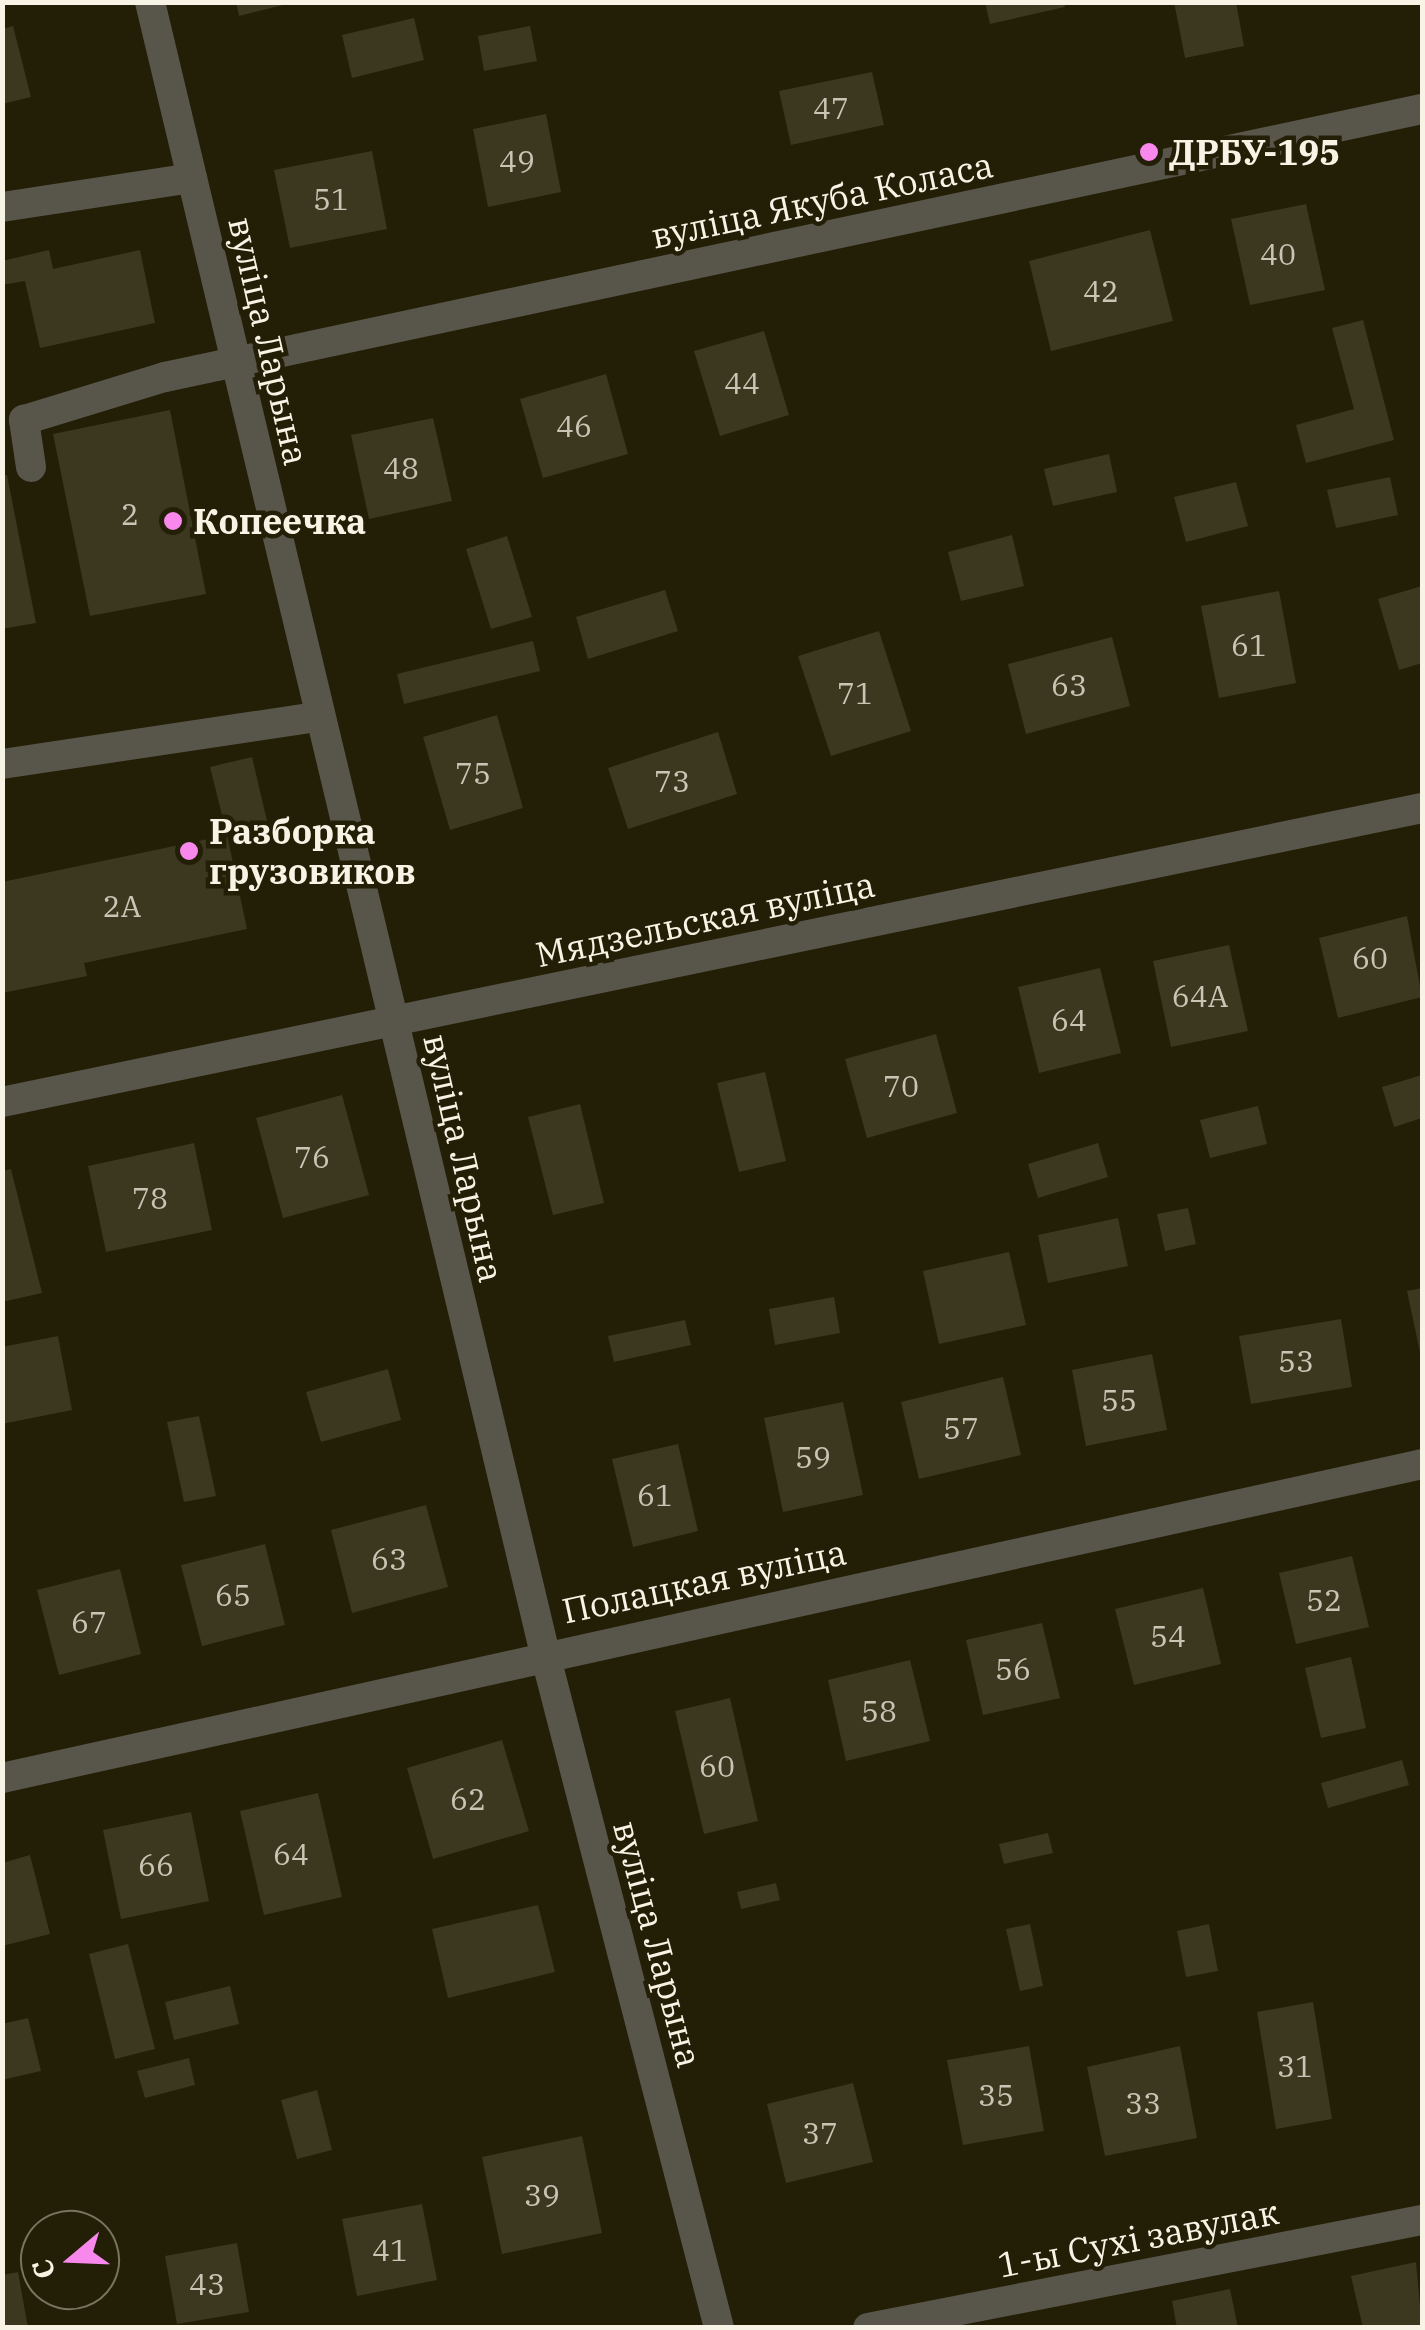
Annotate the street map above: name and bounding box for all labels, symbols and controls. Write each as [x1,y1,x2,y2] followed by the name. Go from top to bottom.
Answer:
[813,90,849,126] house number: 47
[1169,131,1340,173] place label: ДРБУ-195
[1138,141,1160,163] marker: ДРБУ-195
[499,143,535,179] house number: 49
[647,143,997,257] street label: вуліца Якуба Коласа
[313,181,349,217] house number: 51
[220,213,318,469] street label: вуліца Ларына
[1260,236,1296,272] house number: 40
[1083,273,1119,309] house number: 42
[724,365,760,401] house number: 44
[556,408,592,444] house number: 46
[383,450,419,486] house number: 48
[121,496,139,532] house number: 2
[193,500,366,542] place label: Копеечка
[162,510,184,532] marker: Копеечка
[1231,627,1267,663] house number: 61
[1051,667,1087,703] house number: 63
[837,675,873,711] house number: 71
[455,755,491,791] house number: 75
[654,763,690,799] house number: 73
[209,810,416,892] place label: Разборка грузовиков
[178,840,200,862] marker: Разборка грузовиков
[532,863,878,975] street label: Мядзельская вуліца
[103,888,141,924] house number: 2А
[1352,940,1388,976] house number: 60
[1172,978,1228,1014] house number: 64А
[1051,1002,1087,1038] house number: 64
[415,1030,513,1286] street label: вуліца Ларына
[883,1068,919,1104] house number: 70
[294,1139,330,1175] house number: 76
[132,1180,168,1216] house number: 78
[1278,1343,1314,1379] house number: 53
[1101,1382,1137,1418] house number: 55
[943,1410,979,1446] house number: 57
[795,1439,831,1475] house number: 59
[637,1477,673,1513] house number: 61
[558,1530,850,1632] street label: Полацкая вуліца
[371,1541,407,1577] house number: 63
[215,1577,251,1613] house number: 65
[1306,1582,1342,1618] house number: 52
[71,1604,107,1640] house number: 67
[1150,1618,1186,1654] house number: 54
[995,1651,1031,1687] house number: 56
[861,1693,897,1729] house number: 58
[699,1748,735,1784] house number: 60
[450,1781,486,1817] house number: 62
[605,1816,711,2072] street label: вуліца Ларына
[273,1836,309,1872] house number: 64
[138,1847,174,1883] house number: 66
[1277,2048,1313,2084] house number: 31
[978,2077,1014,2113] house number: 35
[1125,2085,1161,2121] house number: 33
[802,2115,838,2151] house number: 37
[524,2177,560,2213] house number: 39
[994,2190,1282,2286] street label: 1-ы Сухі завулак
[20,2210,120,2310] north arrow
[372,2232,408,2268] house number: 41
[23,2254,64,2284] text: С
[189,2266,225,2302] house number: 43

